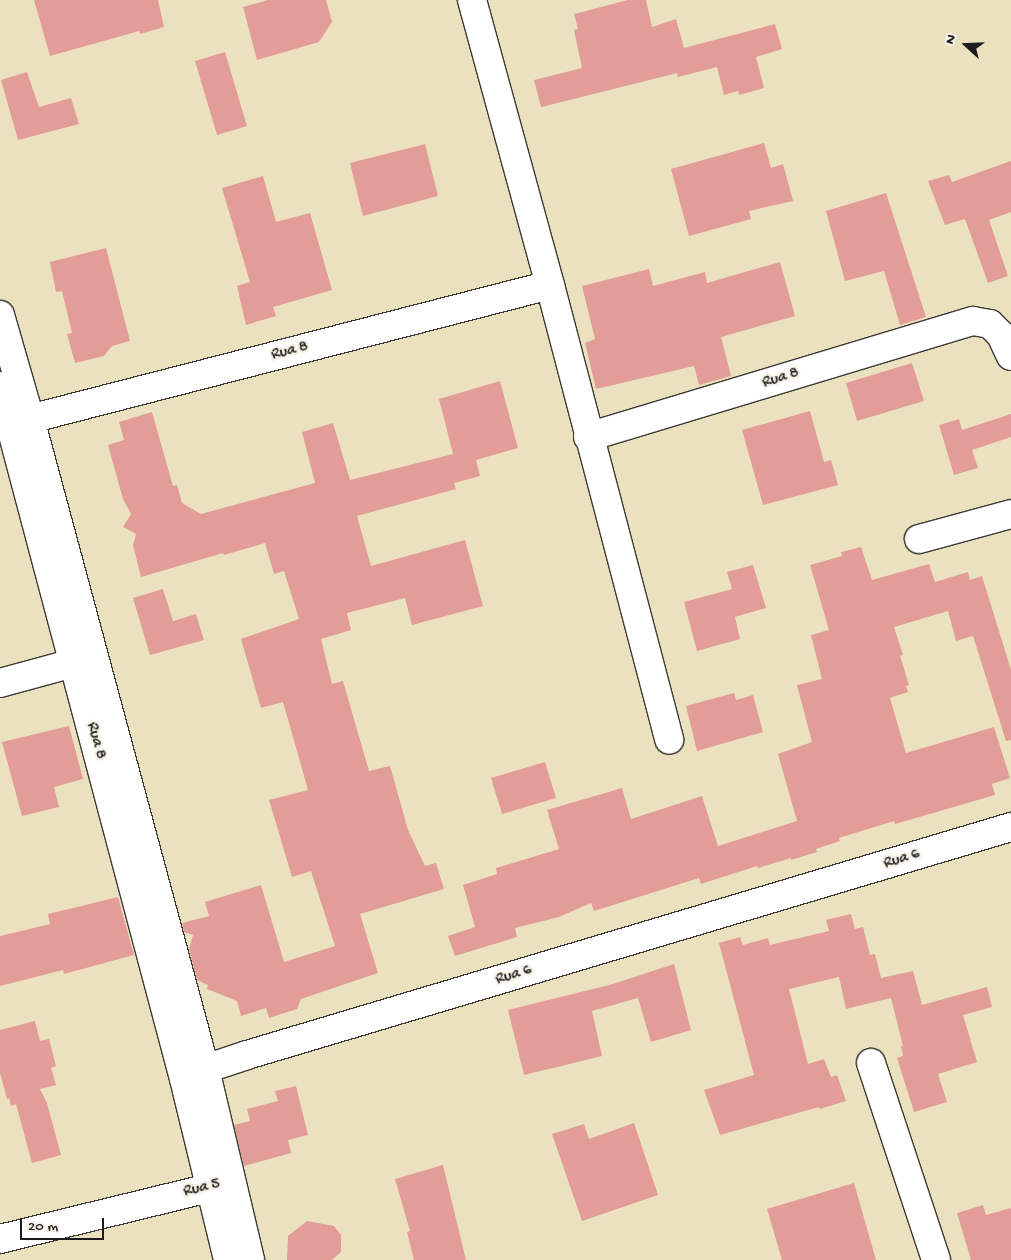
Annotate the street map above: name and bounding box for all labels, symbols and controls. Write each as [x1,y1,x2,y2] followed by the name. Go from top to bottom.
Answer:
[941,20,991,70] north arrow
[942,33,961,47] text: N
[270,338,310,366] street label: Rua 8
[760,364,802,394] street label: Rua 8
[81,720,109,762] street label: Rua 8
[882,845,922,875] street label: Rua 6
[494,961,534,991] street label: Rua 6
[182,1175,222,1203] street label: Rua 5
[22,1208,106,1240] scale bar
[28,1218,58,1236] text: 20 m

